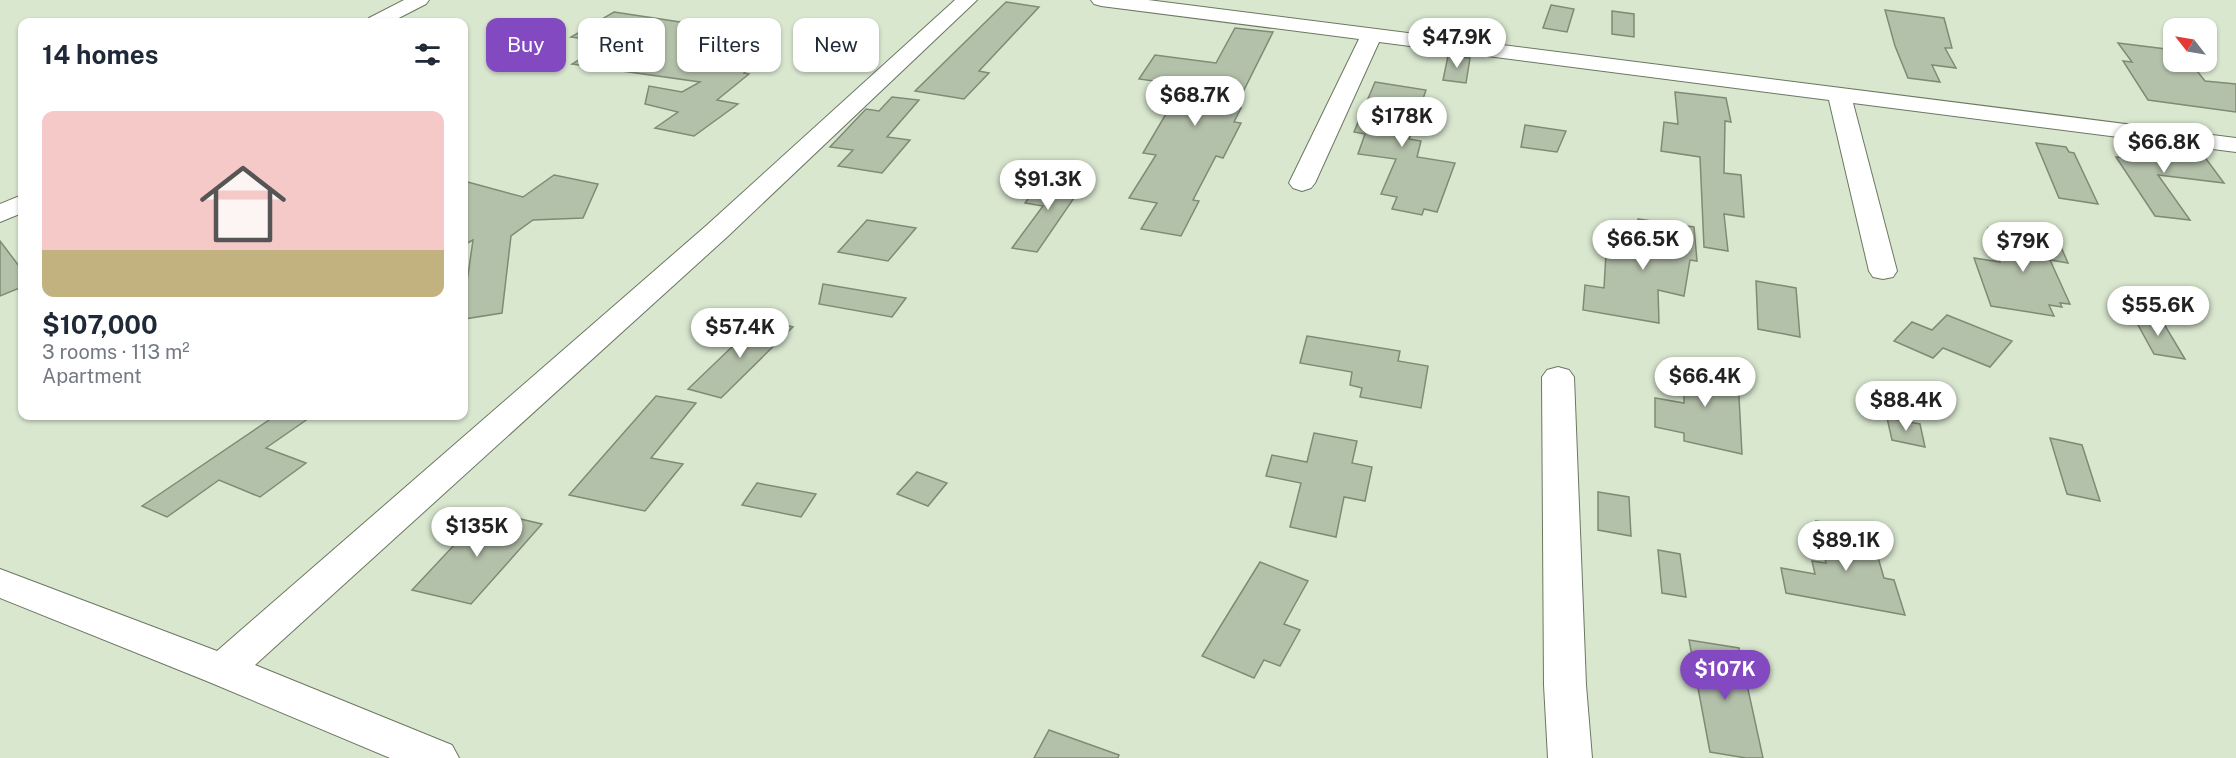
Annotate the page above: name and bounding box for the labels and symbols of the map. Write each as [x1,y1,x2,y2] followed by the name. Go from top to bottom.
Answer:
[1408,18,1506,69] pin: $47.9K
[2163,18,2217,72] north arrow
[1146,76,1244,127] pin: $68.7K
[1360,97,1444,148] pin: $178K
[2115,123,2213,174] pin: $66.8K
[999,160,1097,211] pin: $91.3K
[1594,220,1692,271] pin: $66.5K
[1987,222,2059,273] pin: $79K
[2109,286,2207,337] pin: $55.6K
[691,308,789,359] pin: $57.4K
[1656,357,1754,408] pin: $66.4K
[1857,381,1955,432] pin: $88.4K
[435,507,519,558] pin: $135K
[1797,521,1895,572] pin: $89.1K
[1683,650,1767,701] pin: $107K

